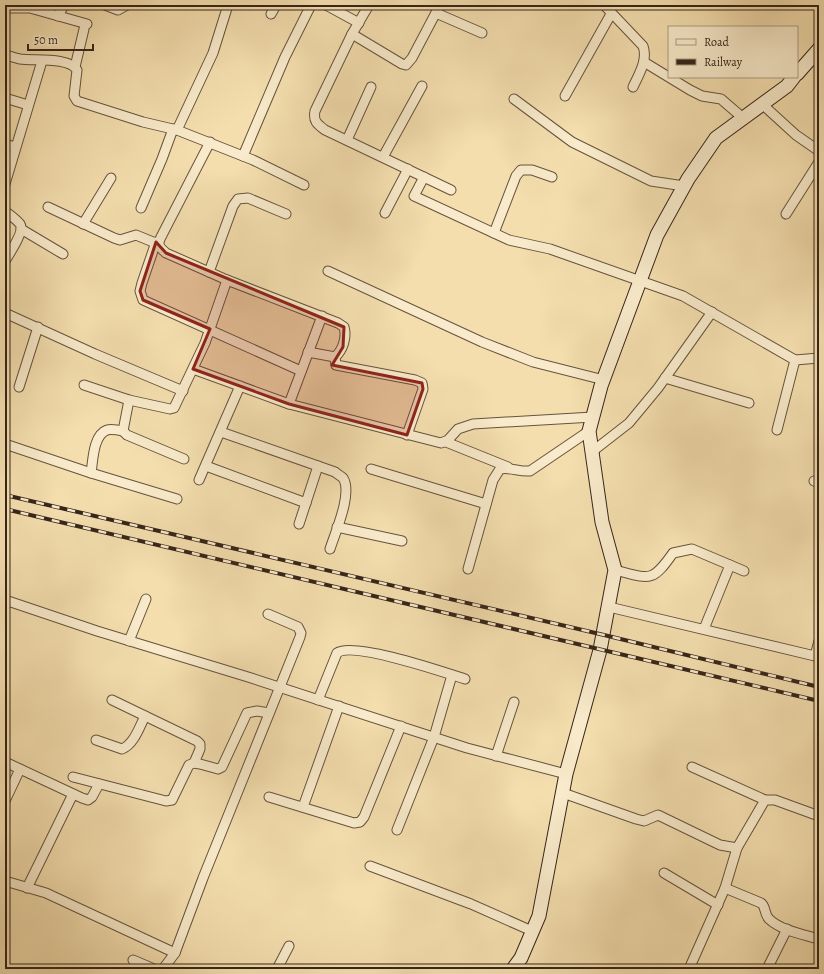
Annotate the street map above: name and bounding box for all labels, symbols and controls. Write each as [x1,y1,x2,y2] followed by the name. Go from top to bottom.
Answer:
[28,26,93,52] scale bar
[668,26,798,78] legend
[34,32,58,48] text: 50 m
[704,34,730,50] text: Road
[704,54,743,70] text: Railway

